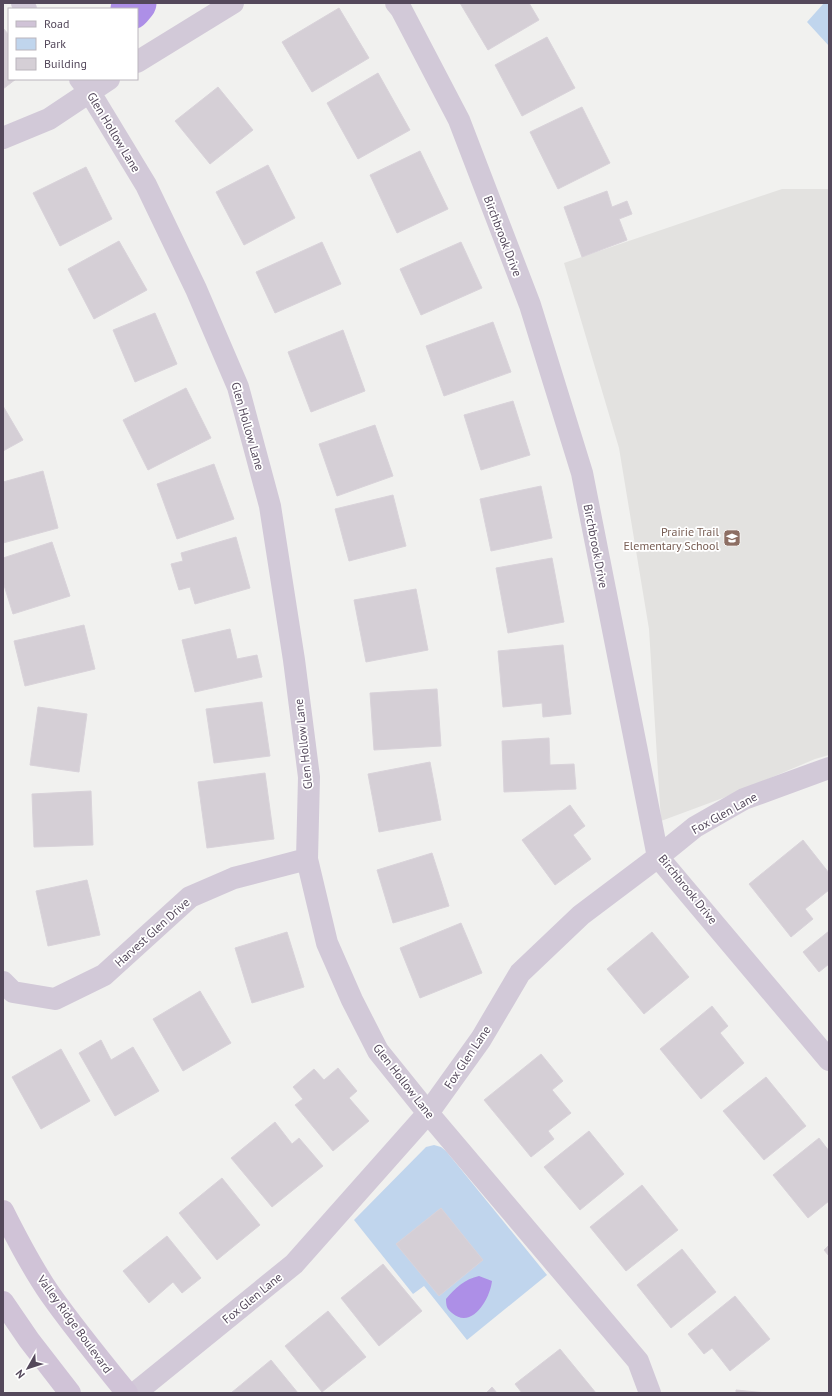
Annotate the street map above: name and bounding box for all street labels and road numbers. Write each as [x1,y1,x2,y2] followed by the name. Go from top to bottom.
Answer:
[84,89,144,175] street label: Glen Hollow Lane
[481,194,525,278] street label: Birchbrook Drive
[228,380,268,472] street label: Glen Hollow Lane
[581,503,611,589] street label: Birchbrook Drive
[291,698,315,790] street label: Glen Hollow Lane
[689,789,759,837] street label: Fox Glen Lane
[655,851,721,927] street label: Birchbrook Drive
[111,894,193,970] street label: Harvest Glen Drive
[440,1023,494,1091] street label: Fox Glen Lane
[370,1041,438,1121] street label: Glen Hollow Lane
[219,1269,285,1327] street label: Fox Glen Lane
[34,1271,116,1376] street label: Valley Ridge Boulevard

